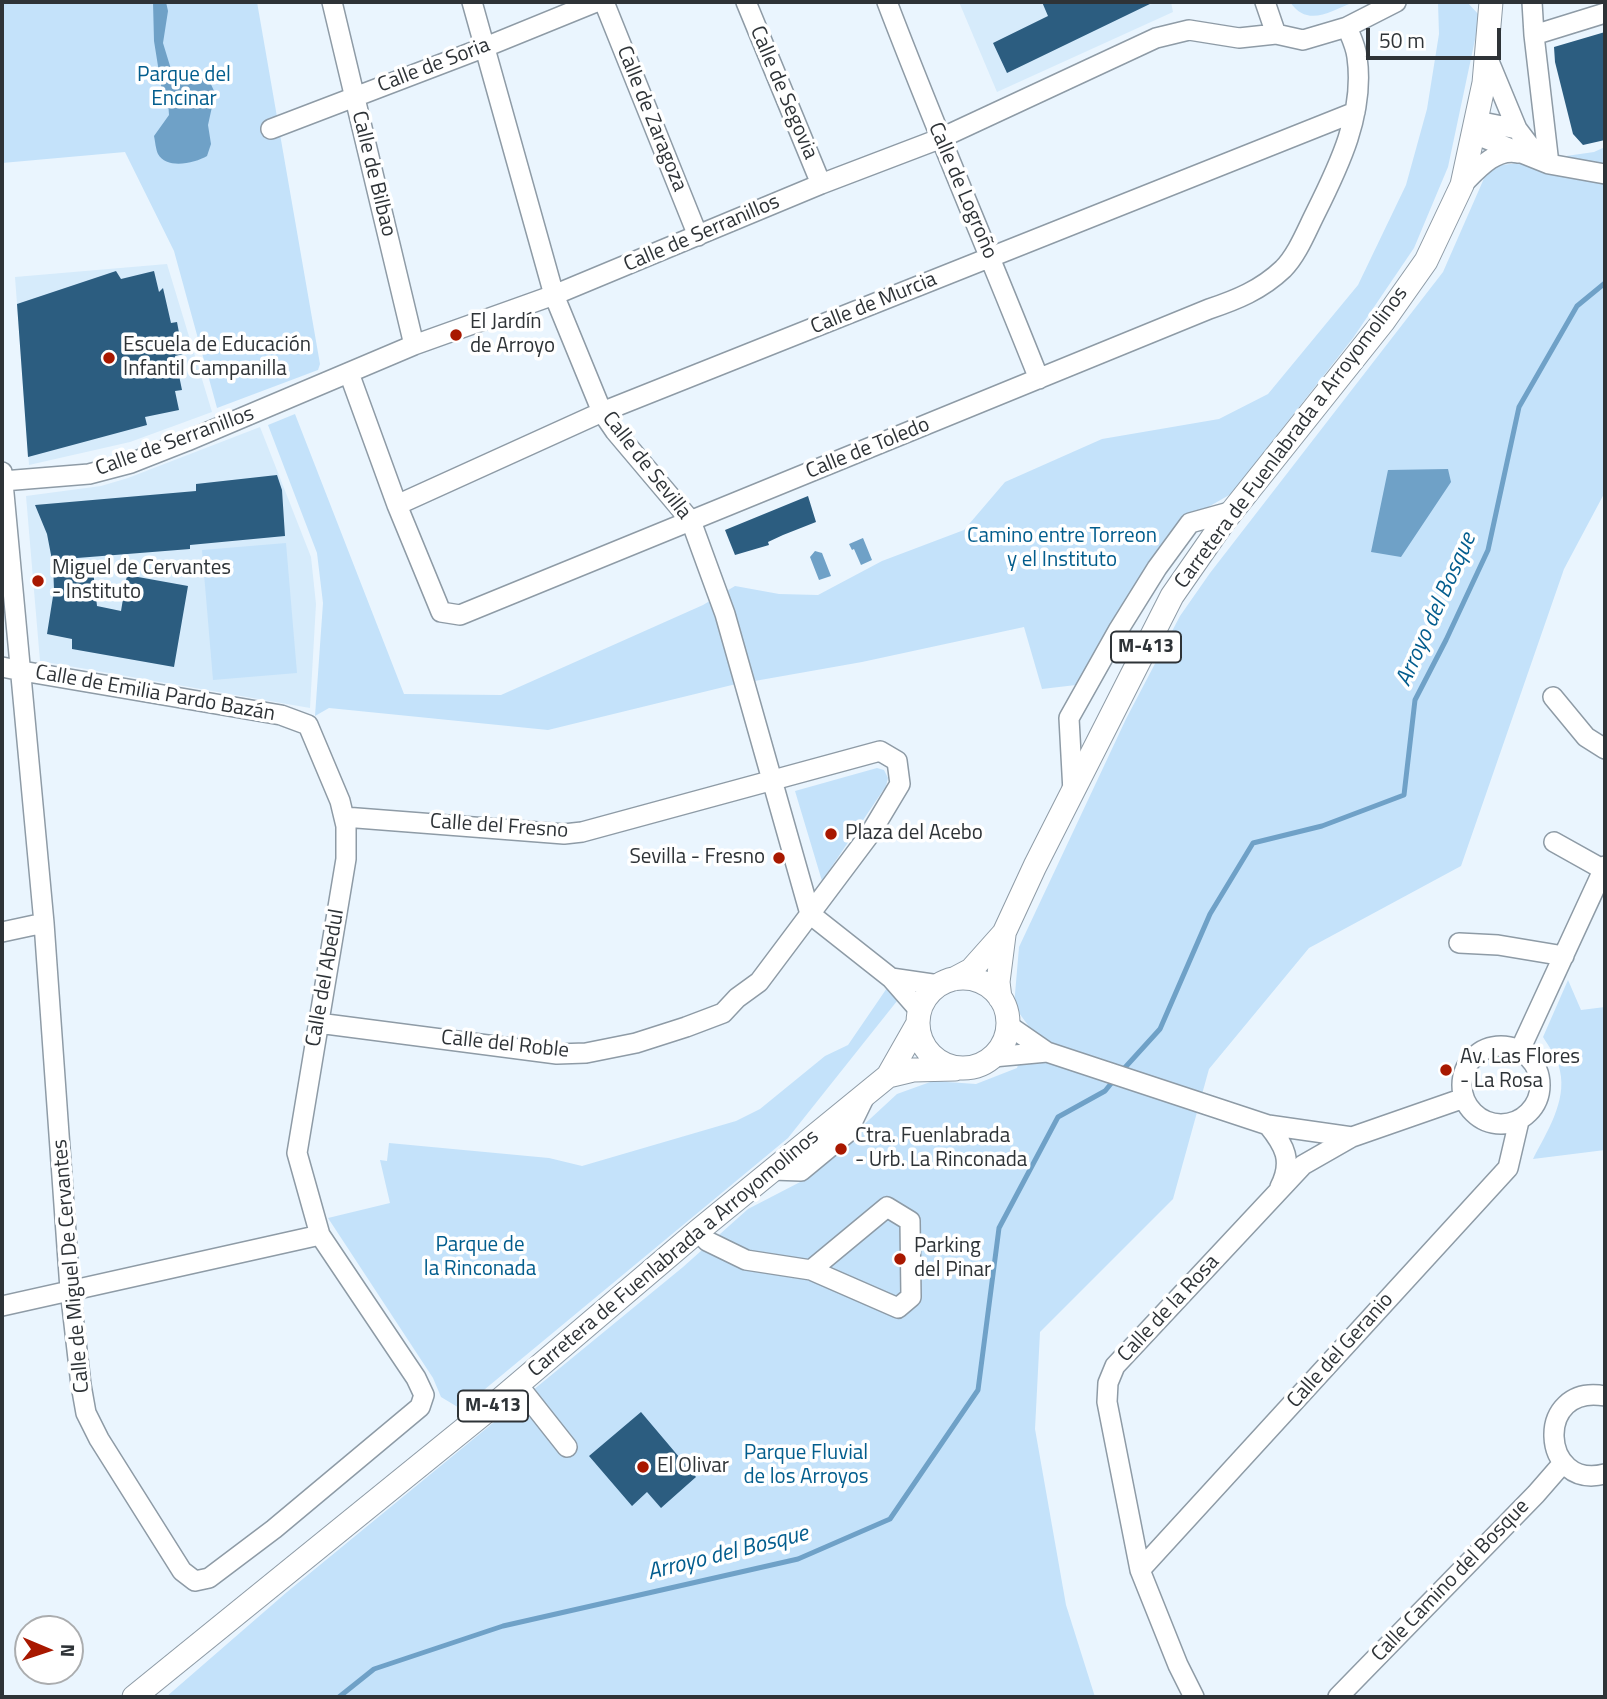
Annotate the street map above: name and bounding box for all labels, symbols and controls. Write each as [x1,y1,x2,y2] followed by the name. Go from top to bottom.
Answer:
[1369,14,1504,58] scale bar
[744,23,822,163] street label: Calle de Segovia
[1379,24,1425,56] text: 50 m
[374,33,494,99] street label: Calle de Soria
[610,43,692,195] street label: Calle de Zaragoza
[137,63,231,113] park label: Parque del Encinar
[345,109,401,239] street label: Calle de Bilbao
[922,119,1002,263] street label: Calle de Logroño
[620,190,784,278] street label: Calle de Serranillos
[807,267,941,341] street label: Calle de Murcia
[1170,282,1414,594] street label: Carretera de Fuenlabrada a Arroyomolinos
[470,310,555,360] place label: El Jardín de Arroyo
[448,327,464,343] marker: El Jardín de Arroyo
[123,333,311,383] place label: Escuela de Educación Infantil Campanilla
[101,350,117,366] marker: Escuela de Educación Infantil Campanilla
[92,402,258,482] street label: Calle de Serranillos
[596,407,696,525] street label: Calle de Sevilla
[803,413,933,485] street label: Calle de Toledo
[967,524,1157,574] park label: Camino entre Torreon y el Instituto
[1391,529,1483,691] water label: Arroyo del Bosque
[52,556,231,606] place label: Miguel de Cervantes - Instituto
[30,573,46,589] marker: Miguel de Cervantes - Instituto
[1111,632,1181,662] road number: M-413
[33,660,277,728] street label: Calle de Emilia Pardo Bazán
[429,810,569,844] street label: Calle del Fresno
[845,821,983,847] place label: Plaza del Acebo
[823,826,839,842] marker: Plaza del Acebo
[629,845,765,871] place label: Sevilla - Fresno
[771,850,787,866] marker: Sevilla - Fresno
[301,907,351,1049] street label: Calle del Abedul
[440,1026,570,1064] street label: Calle del Roble
[1460,1045,1580,1095] place label: Av. Las Flores - La Rosa
[1438,1062,1454,1078] marker: Av. Las Flores - La Rosa
[855,1124,1027,1174] place label: Ctra. Fuenlabrada - Urb. La Rinconada
[523,1125,825,1383] street label: Carretera de Fuenlabrada a Arroyomolinos
[48,1138,96,1394] street label: Calle de Miguel De Cervantes
[833,1141,849,1157] marker: Ctra. Fuenlabrada - Urb. La Rinconada
[424,1233,536,1283] park label: Parque de la Rinconada
[914,1234,991,1284] place label: Parking del Pinar
[1113,1250,1225,1368] street label: Calle de la Rosa
[892,1251,908,1267] marker: Parking del Pinar
[1283,1288,1399,1414] street label: Calle del Geranio
[458,1390,528,1422] road number: M-413
[743,1441,869,1491] park label: Parque Fluvial de los Arroyos
[657,1454,729,1480] place label: El Olivar
[635,1459,651,1475] marker: El Olivar
[1367,1495,1535,1667] street label: Calle Camino del Bosque
[645,1521,811,1587] water label: Arroyo del Bosque
[14,1615,84,1685] north arrow
[54,1644,83,1658] text: N

